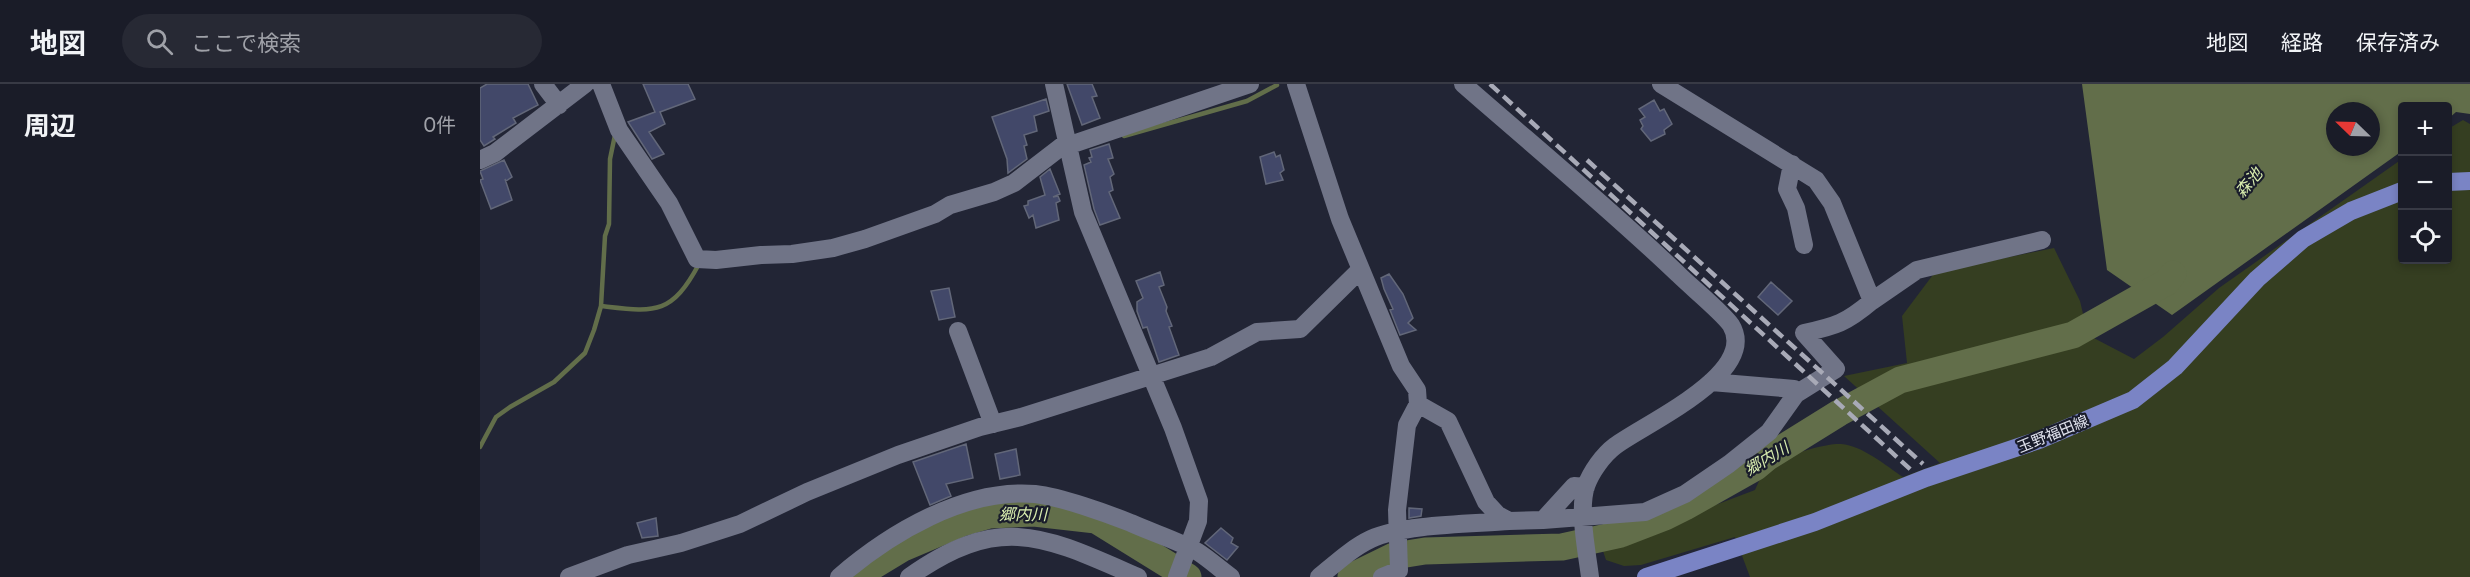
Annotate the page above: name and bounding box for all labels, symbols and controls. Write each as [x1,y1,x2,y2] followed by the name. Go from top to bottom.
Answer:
[122,14,542,68] search box
[143,25,176,58] icon: search
[30,27,86,61] text: 地図
[191,31,301,57] text: ここで検索
[2206,31,2248,56] text: 地図
[2281,31,2323,56] text: 経路
[2356,31,2440,56] text: 保存済み
[2326,102,2380,156] north arrow
[2398,102,2452,264] map controls
[2398,102,2452,156] button: +
[24,111,76,142] text: 周辺
[423,114,456,138] text: 0件
[2398,156,2452,210] button: −
[2231,163,2268,202] water label: 森池
[2398,210,2452,264] button: locate
[2015,412,2091,456] street label: 玉野福田線
[1741,437,1794,480] water label: 郷内川
[999,505,1049,525] water label: 郷内川

